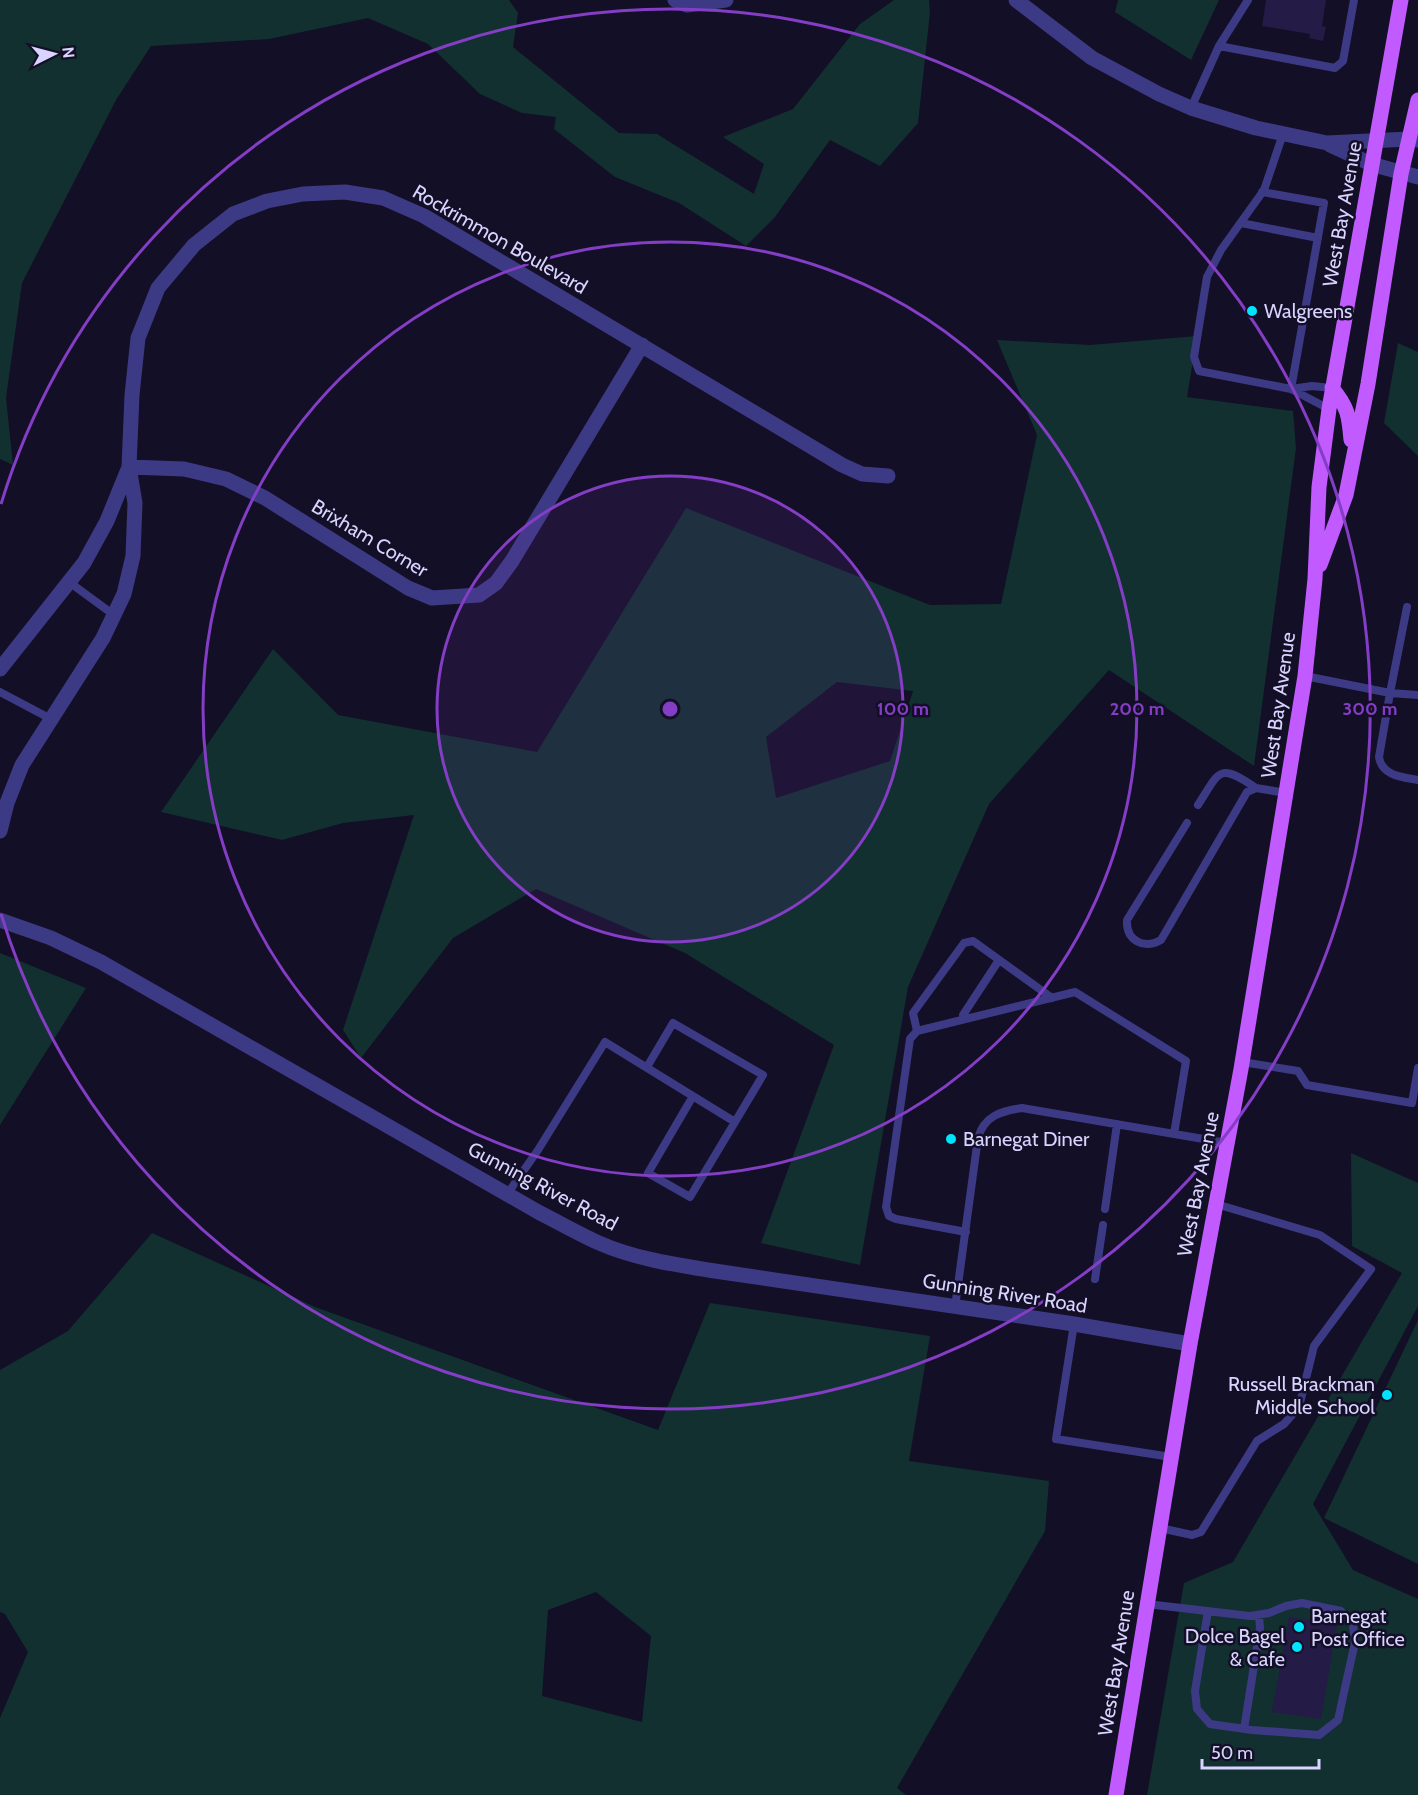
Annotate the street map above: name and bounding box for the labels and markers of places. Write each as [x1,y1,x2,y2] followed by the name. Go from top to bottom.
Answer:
[1264,299,1352,323] place label: Walgreens
[1245,304,1259,318] marker: Walgreens
[660,699,680,719] centre of rings
[963,1127,1090,1151] place label: Barnegat Diner
[944,1132,958,1146] marker: Barnegat Diner
[1228,1372,1375,1419] place label: Russell Brackman Middle School
[1380,1388,1394,1402] marker: Russell Brackman Middle School
[1311,1604,1405,1651] place label: Barnegat Post Office
[1292,1620,1306,1634] marker: Barnegat Post Office
[1185,1624,1285,1671] place label: Dolce Bagel & Cafe
[1290,1640,1304,1654] marker: Dolce Bagel & Cafe

